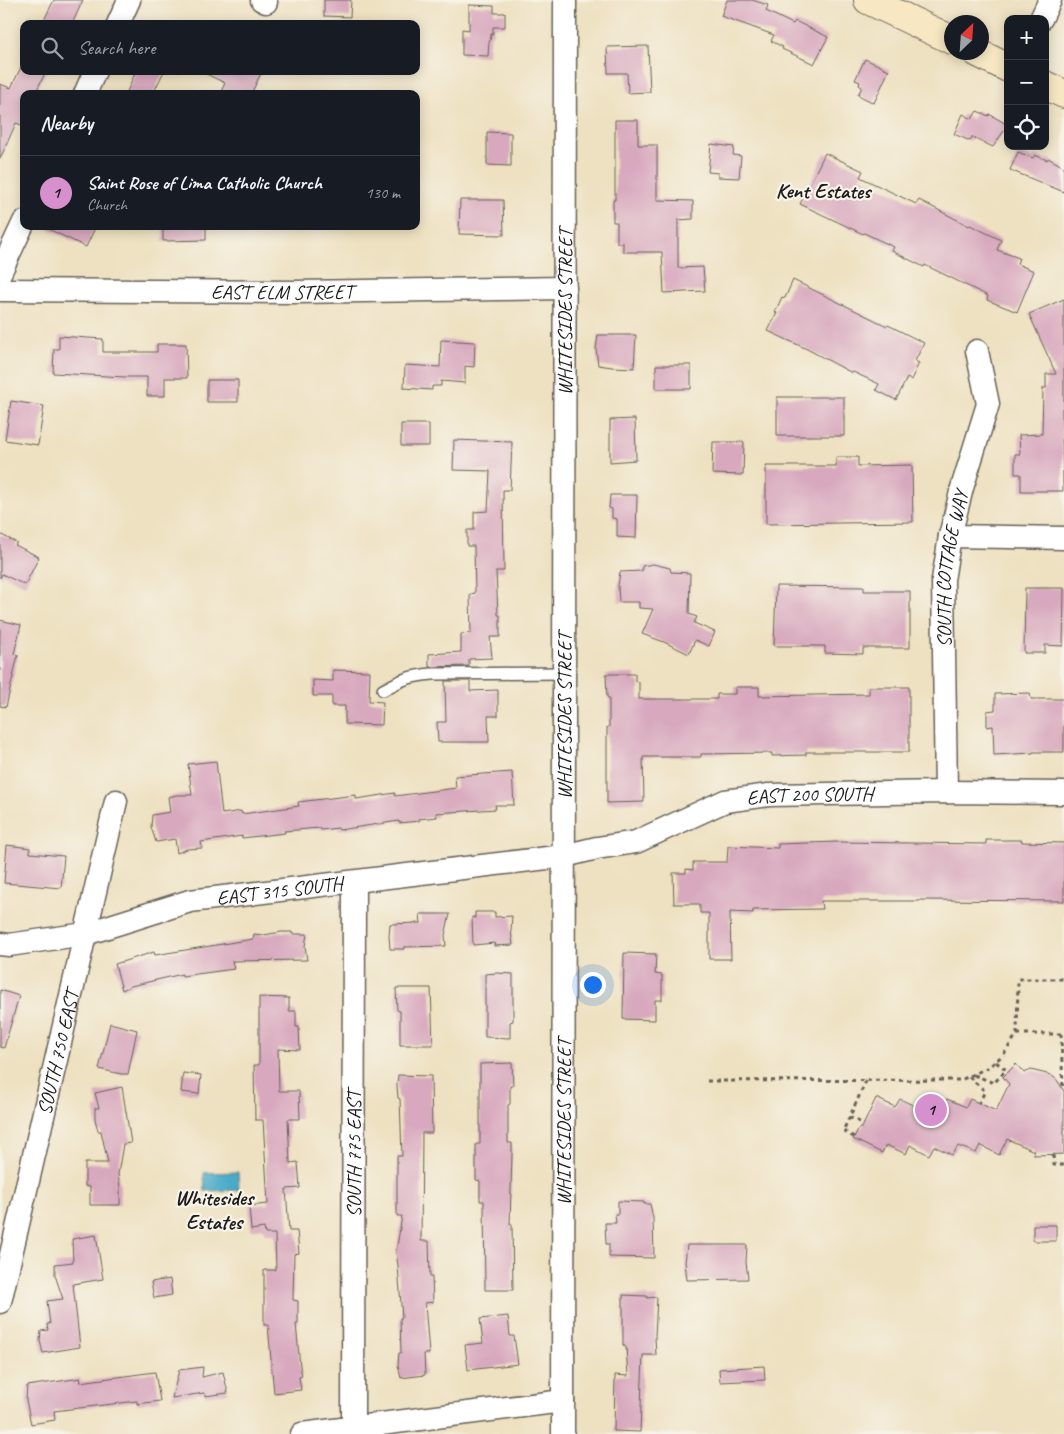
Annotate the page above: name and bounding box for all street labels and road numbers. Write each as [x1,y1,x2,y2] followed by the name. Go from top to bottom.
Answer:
[552,225,578,395] street label: WHITESIDES STREET
[211,279,358,305] street label: EAST ELM STREET
[931,485,975,647] street label: SOUTH COTTAGE WAY
[552,629,577,799] street label: WHITESIDES STREET
[745,781,877,811] street label: EAST 200 SOUTH
[215,870,347,911] street label: EAST 315 SOUTH
[32,984,86,1117] street label: SOUTH 750 EAST
[551,1035,577,1205] street label: WHITESIDES STREET
[341,1086,367,1217] street label: SOUTH 775 EAST

